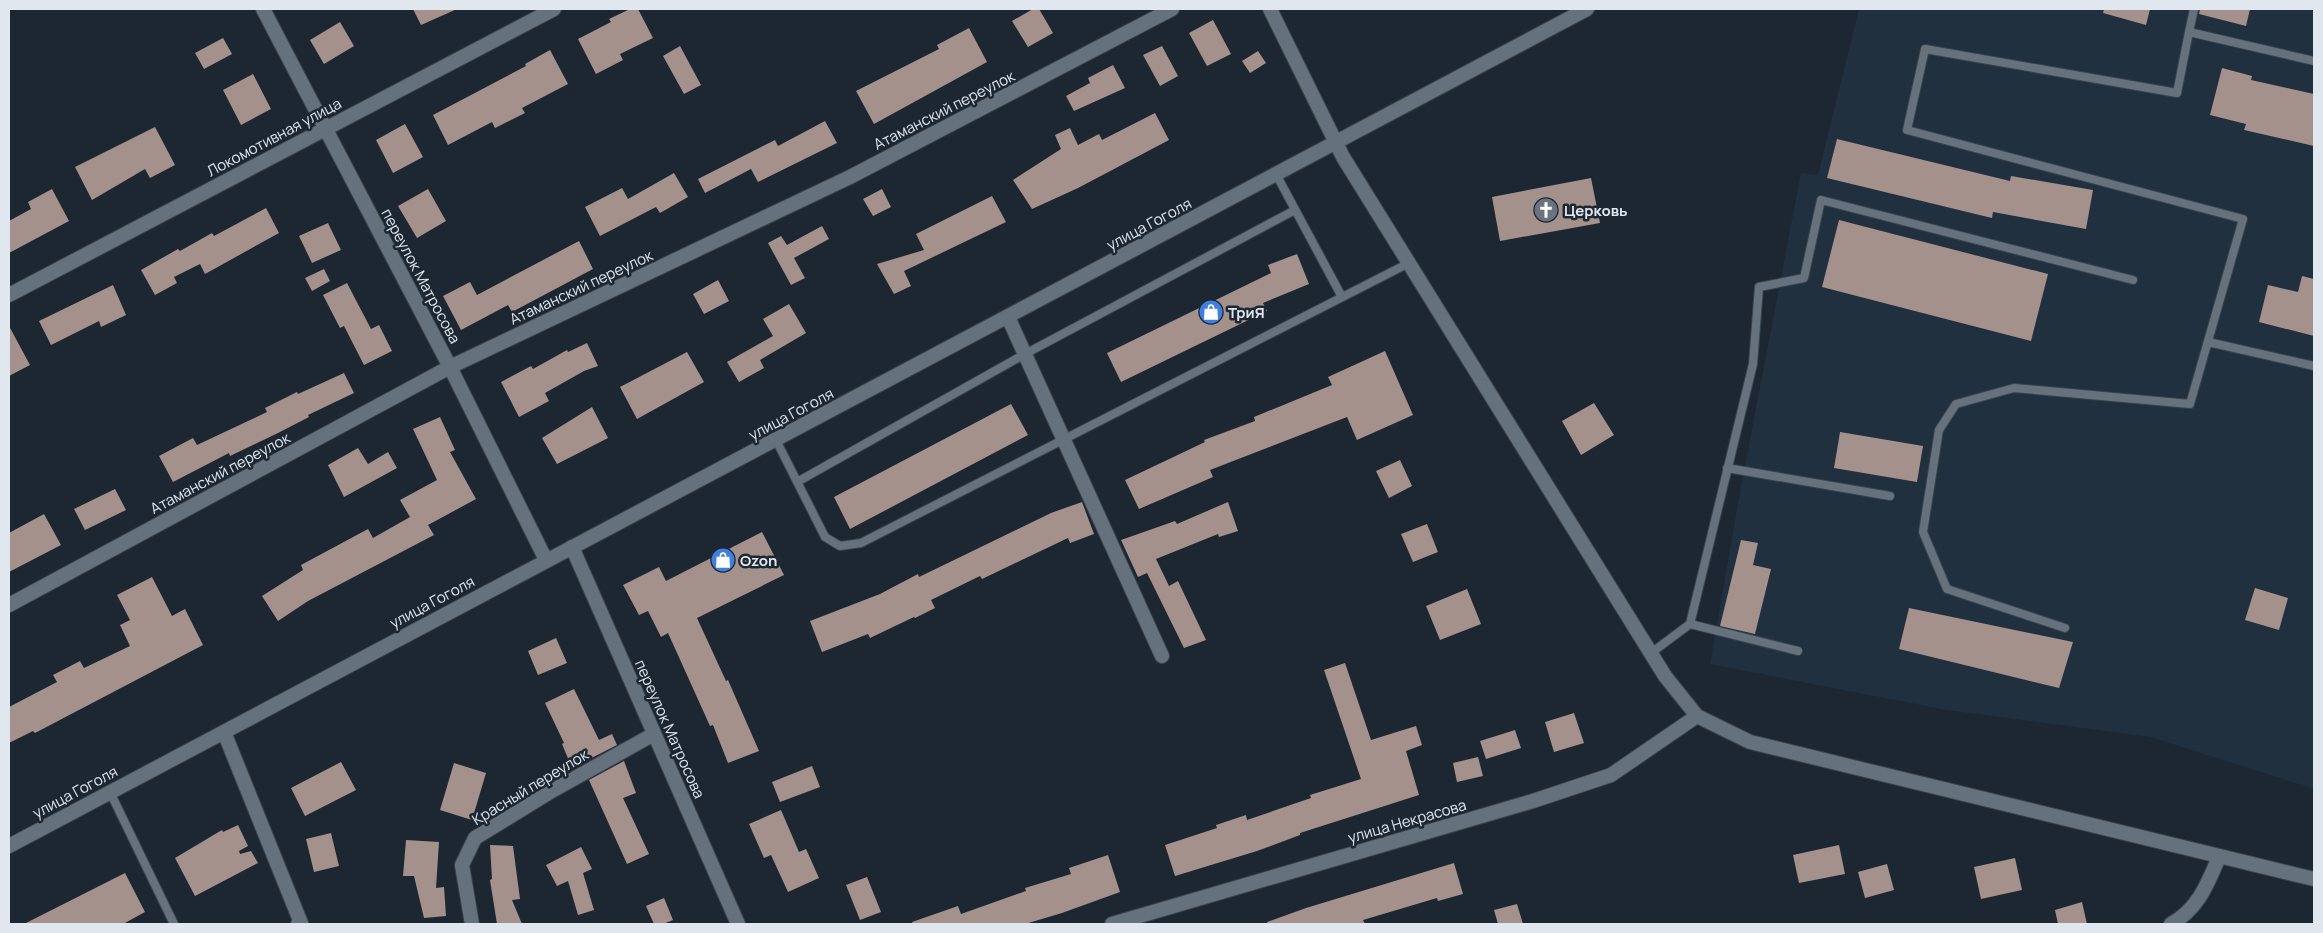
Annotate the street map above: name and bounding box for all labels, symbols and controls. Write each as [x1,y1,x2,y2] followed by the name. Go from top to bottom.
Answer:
[870,65,1019,155] street label: Атаманский переулок
[203,93,345,181] street label: Локомотивная улица
[1103,193,1195,255] street label: улица Гоголя
[1533,197,1559,223] church icon: Церковь
[1564,200,1628,221] place label: Церковь
[377,205,465,347] street label: переулок Матросова
[506,244,657,329] street label: Атаманский переулок
[1198,299,1224,325] shop icon: ТриЯ
[1228,302,1265,323] place label: ТриЯ
[745,383,837,445] street label: улица Гоголя
[146,427,294,519] street label: Атаманский переулок
[710,547,736,573] shop icon: Ozon
[740,550,777,571] place label: Ozon
[386,571,478,633] street label: улица Гоголя
[630,656,710,802] street label: переулок Матросова
[468,744,593,830] street label: Красный переулок
[29,761,121,823] street label: улица Гоголя
[1345,794,1469,848] street label: улица Некрасова

